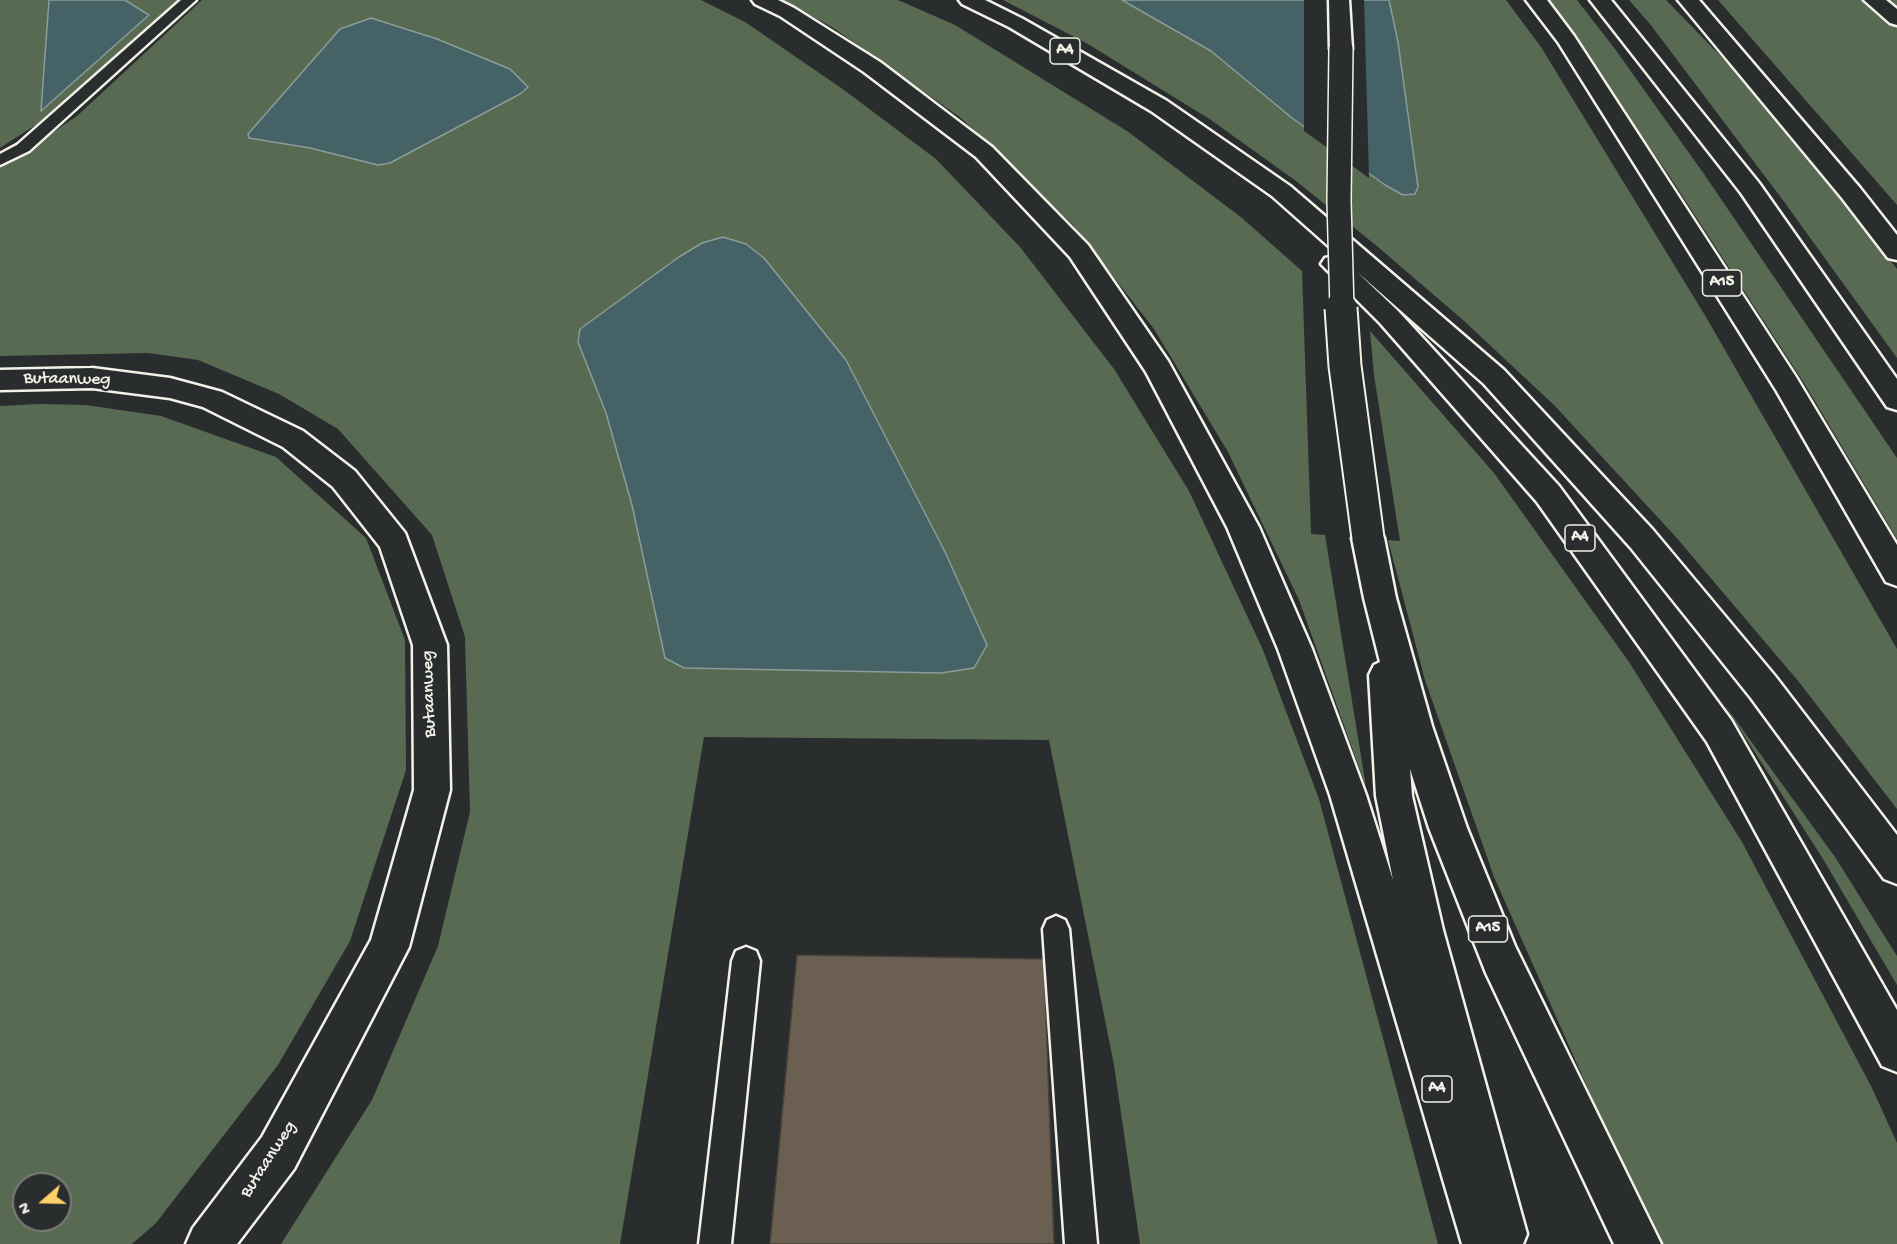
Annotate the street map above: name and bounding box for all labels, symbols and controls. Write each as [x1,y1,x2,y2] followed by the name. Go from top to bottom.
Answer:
[1050,38,1080,64] road number: A4
[1702,270,1742,296] road number: A15
[23,368,111,392] street label: Butaanweg
[1565,525,1595,551] road number: A4
[418,650,442,738] street label: Butaanweg
[1468,916,1508,942] road number: A15
[1422,1076,1452,1102] road number: A4
[236,1118,302,1202] street label: Butaanweg
[12,1172,72,1232] north arrow
[16,1199,37,1216] text: N

